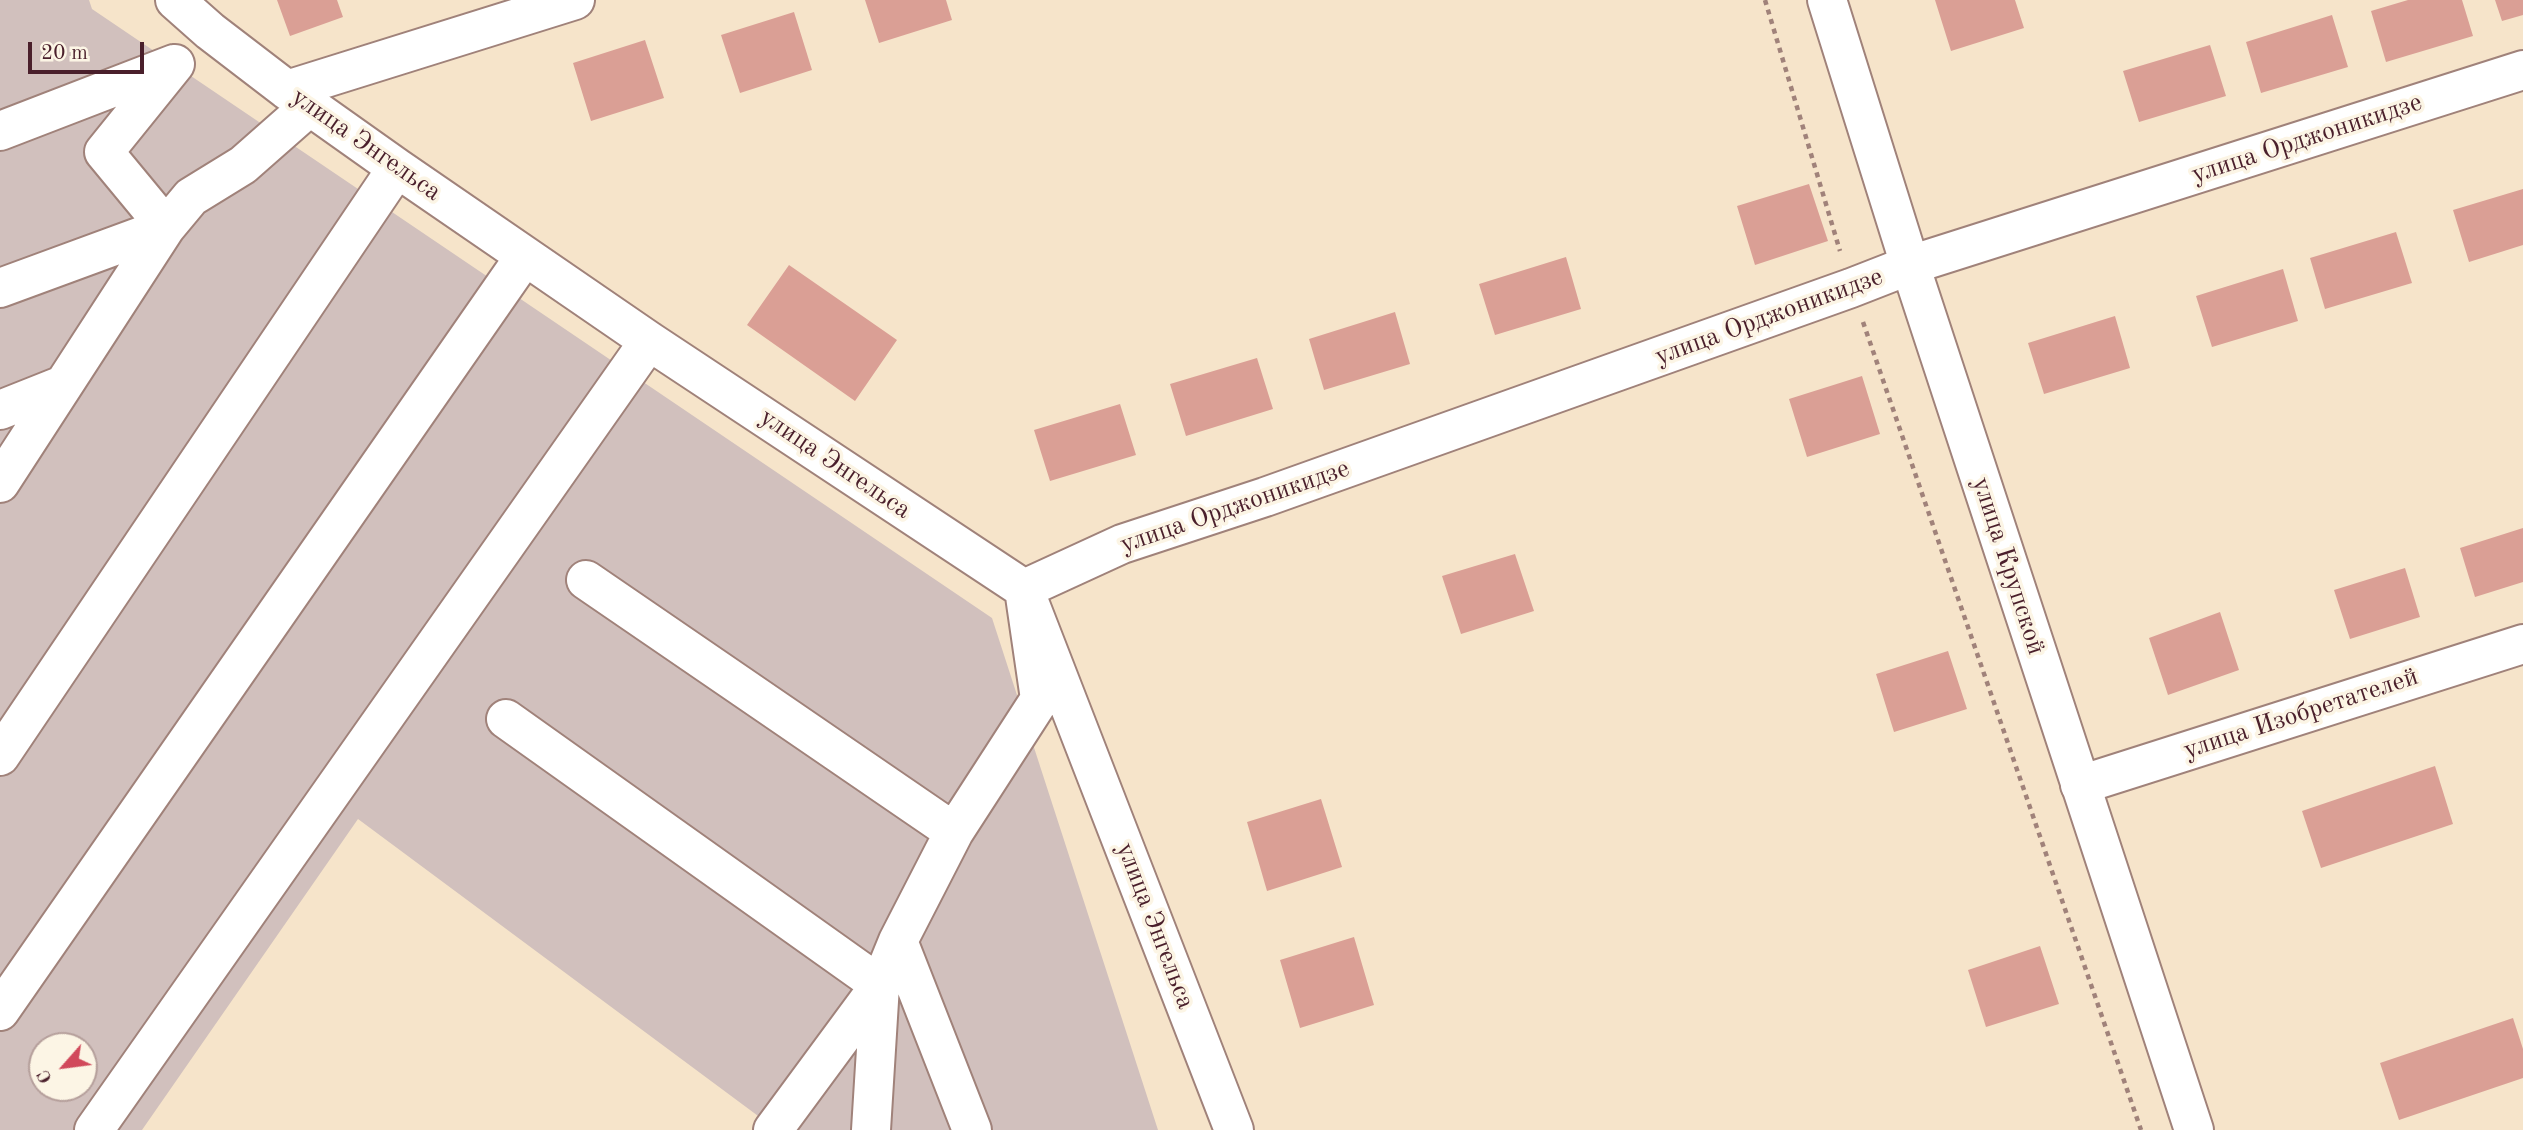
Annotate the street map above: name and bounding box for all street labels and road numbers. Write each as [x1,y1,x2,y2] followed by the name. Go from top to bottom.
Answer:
[285,82,447,208] street label: улица Энгельса
[2188,87,2426,191] street label: улица Орджоникидзе
[1651,261,1887,373] street label: улица Орджоникидзе
[753,402,917,526] street label: улица Энгельса
[1116,453,1354,561] street label: улица Орджоникидзе
[1965,473,2051,659] street label: улица Крупской
[2180,661,2422,767] street label: улица Изобретателей
[1109,838,1201,1014] street label: улица Энгельса

